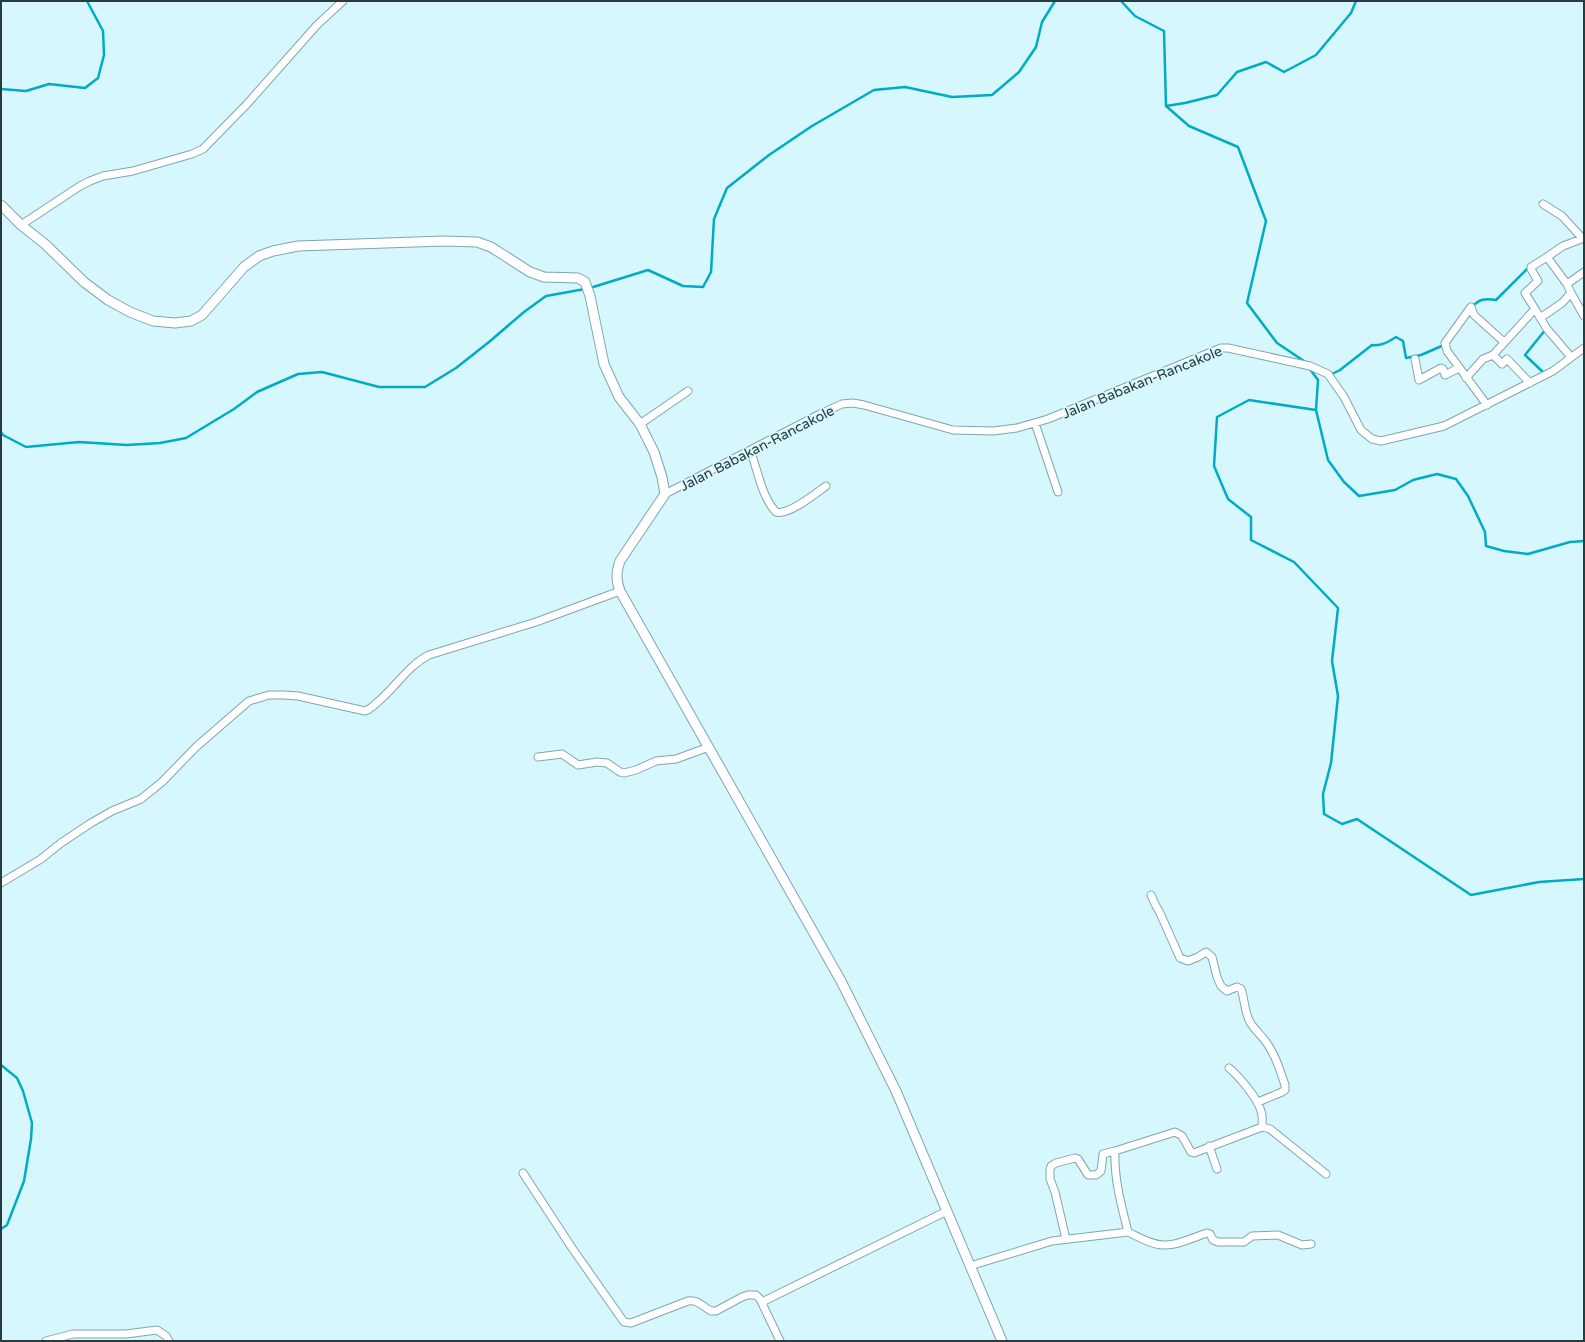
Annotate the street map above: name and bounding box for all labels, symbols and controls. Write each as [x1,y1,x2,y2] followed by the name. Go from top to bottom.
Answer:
[1060,343,1225,422] street label: Jalan Babakan-Rancakole
[677,402,837,495] street label: Jalan Babakan-Rancakole

